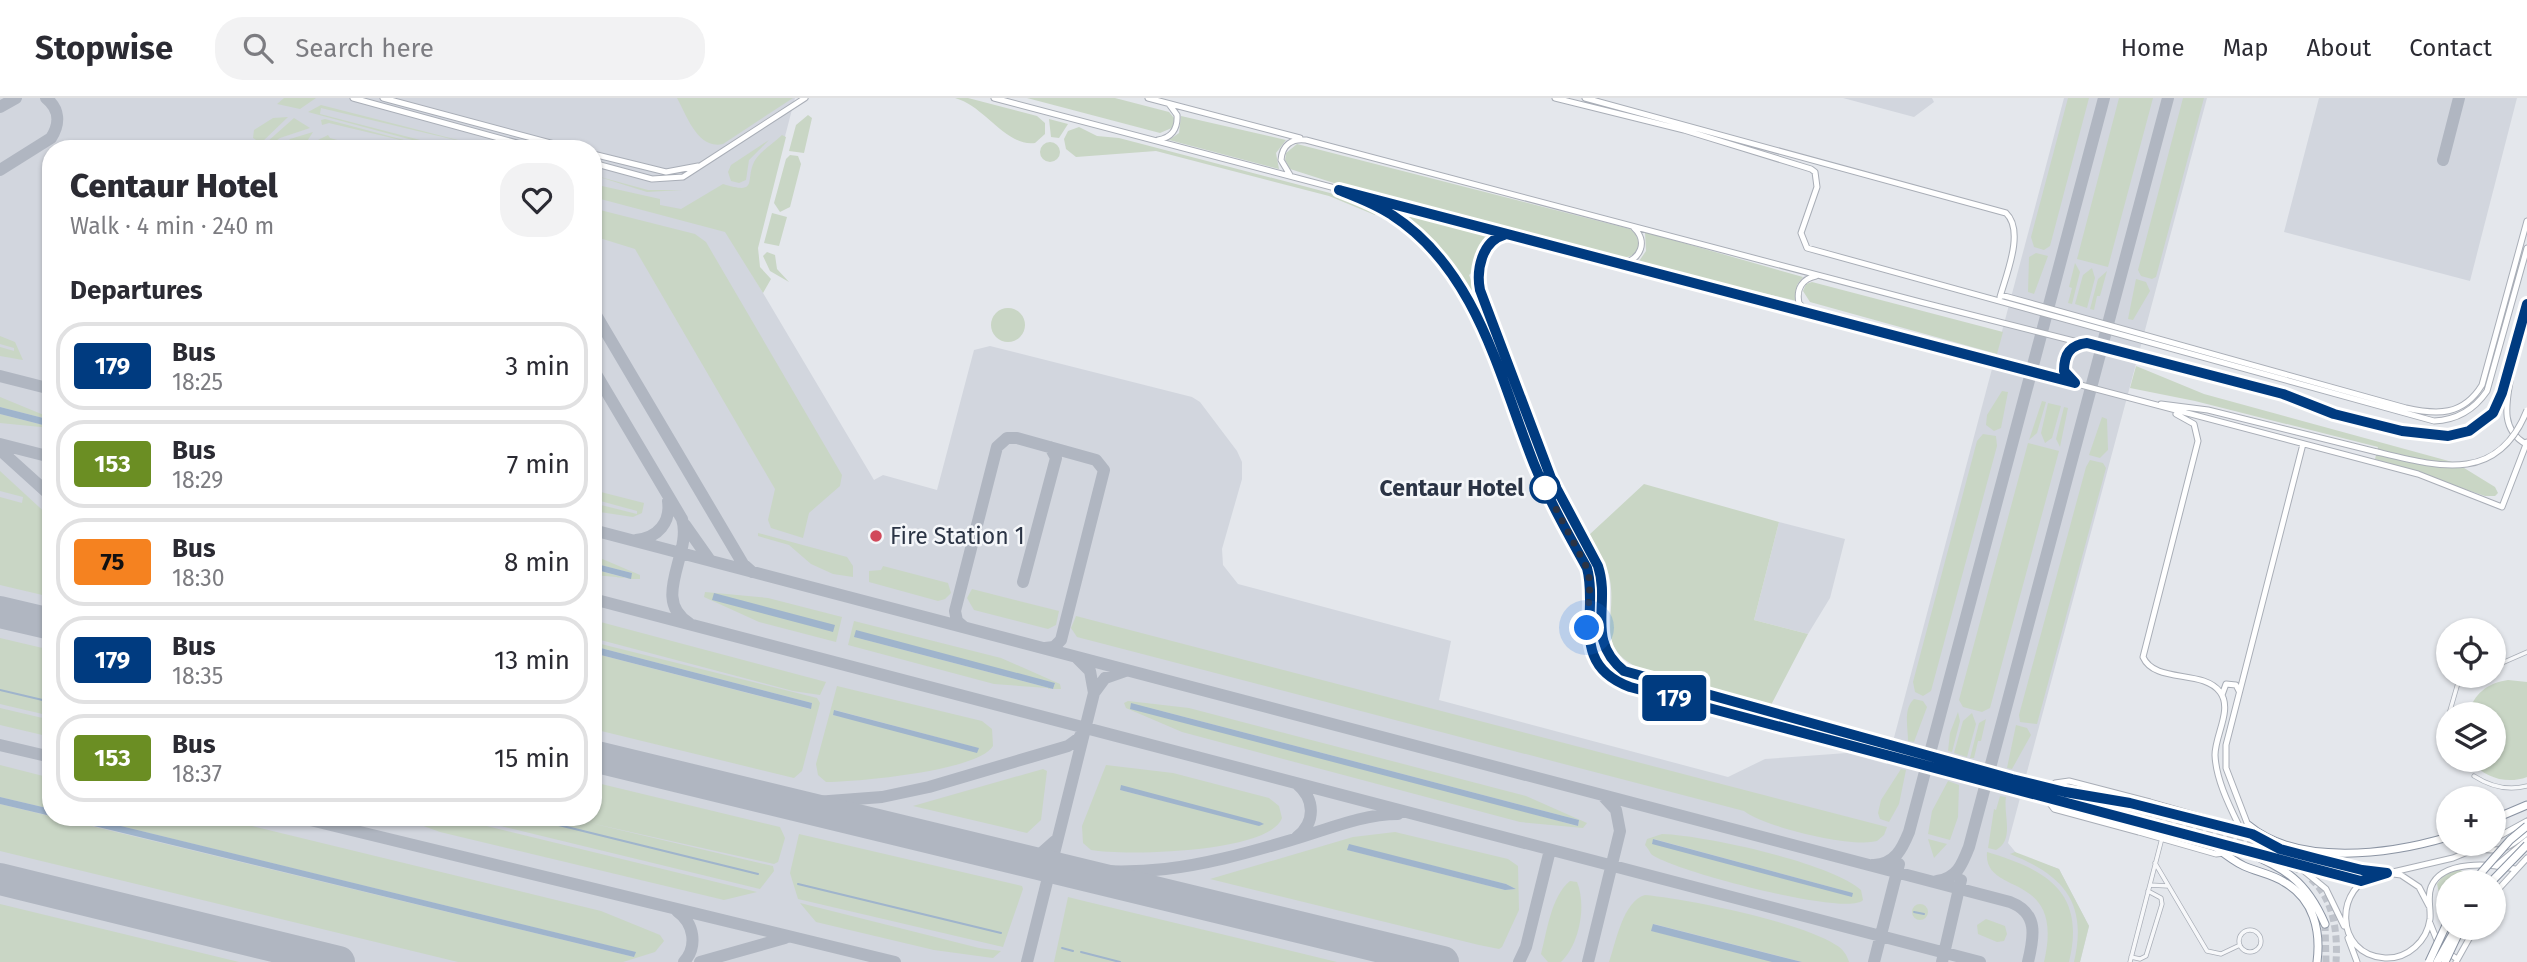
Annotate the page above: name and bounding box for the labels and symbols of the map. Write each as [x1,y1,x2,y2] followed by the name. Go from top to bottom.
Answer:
[1530,473,1560,503] marker: Centaur Hotel
[1379,474,1524,502] place label: Centaur Hotel
[890,522,1025,550] place label: Fire Station 1
[868,528,884,544] marker: Fire Station 1
[1569,610,1604,645] your location
[1634,675,1714,721] line badge: 179

